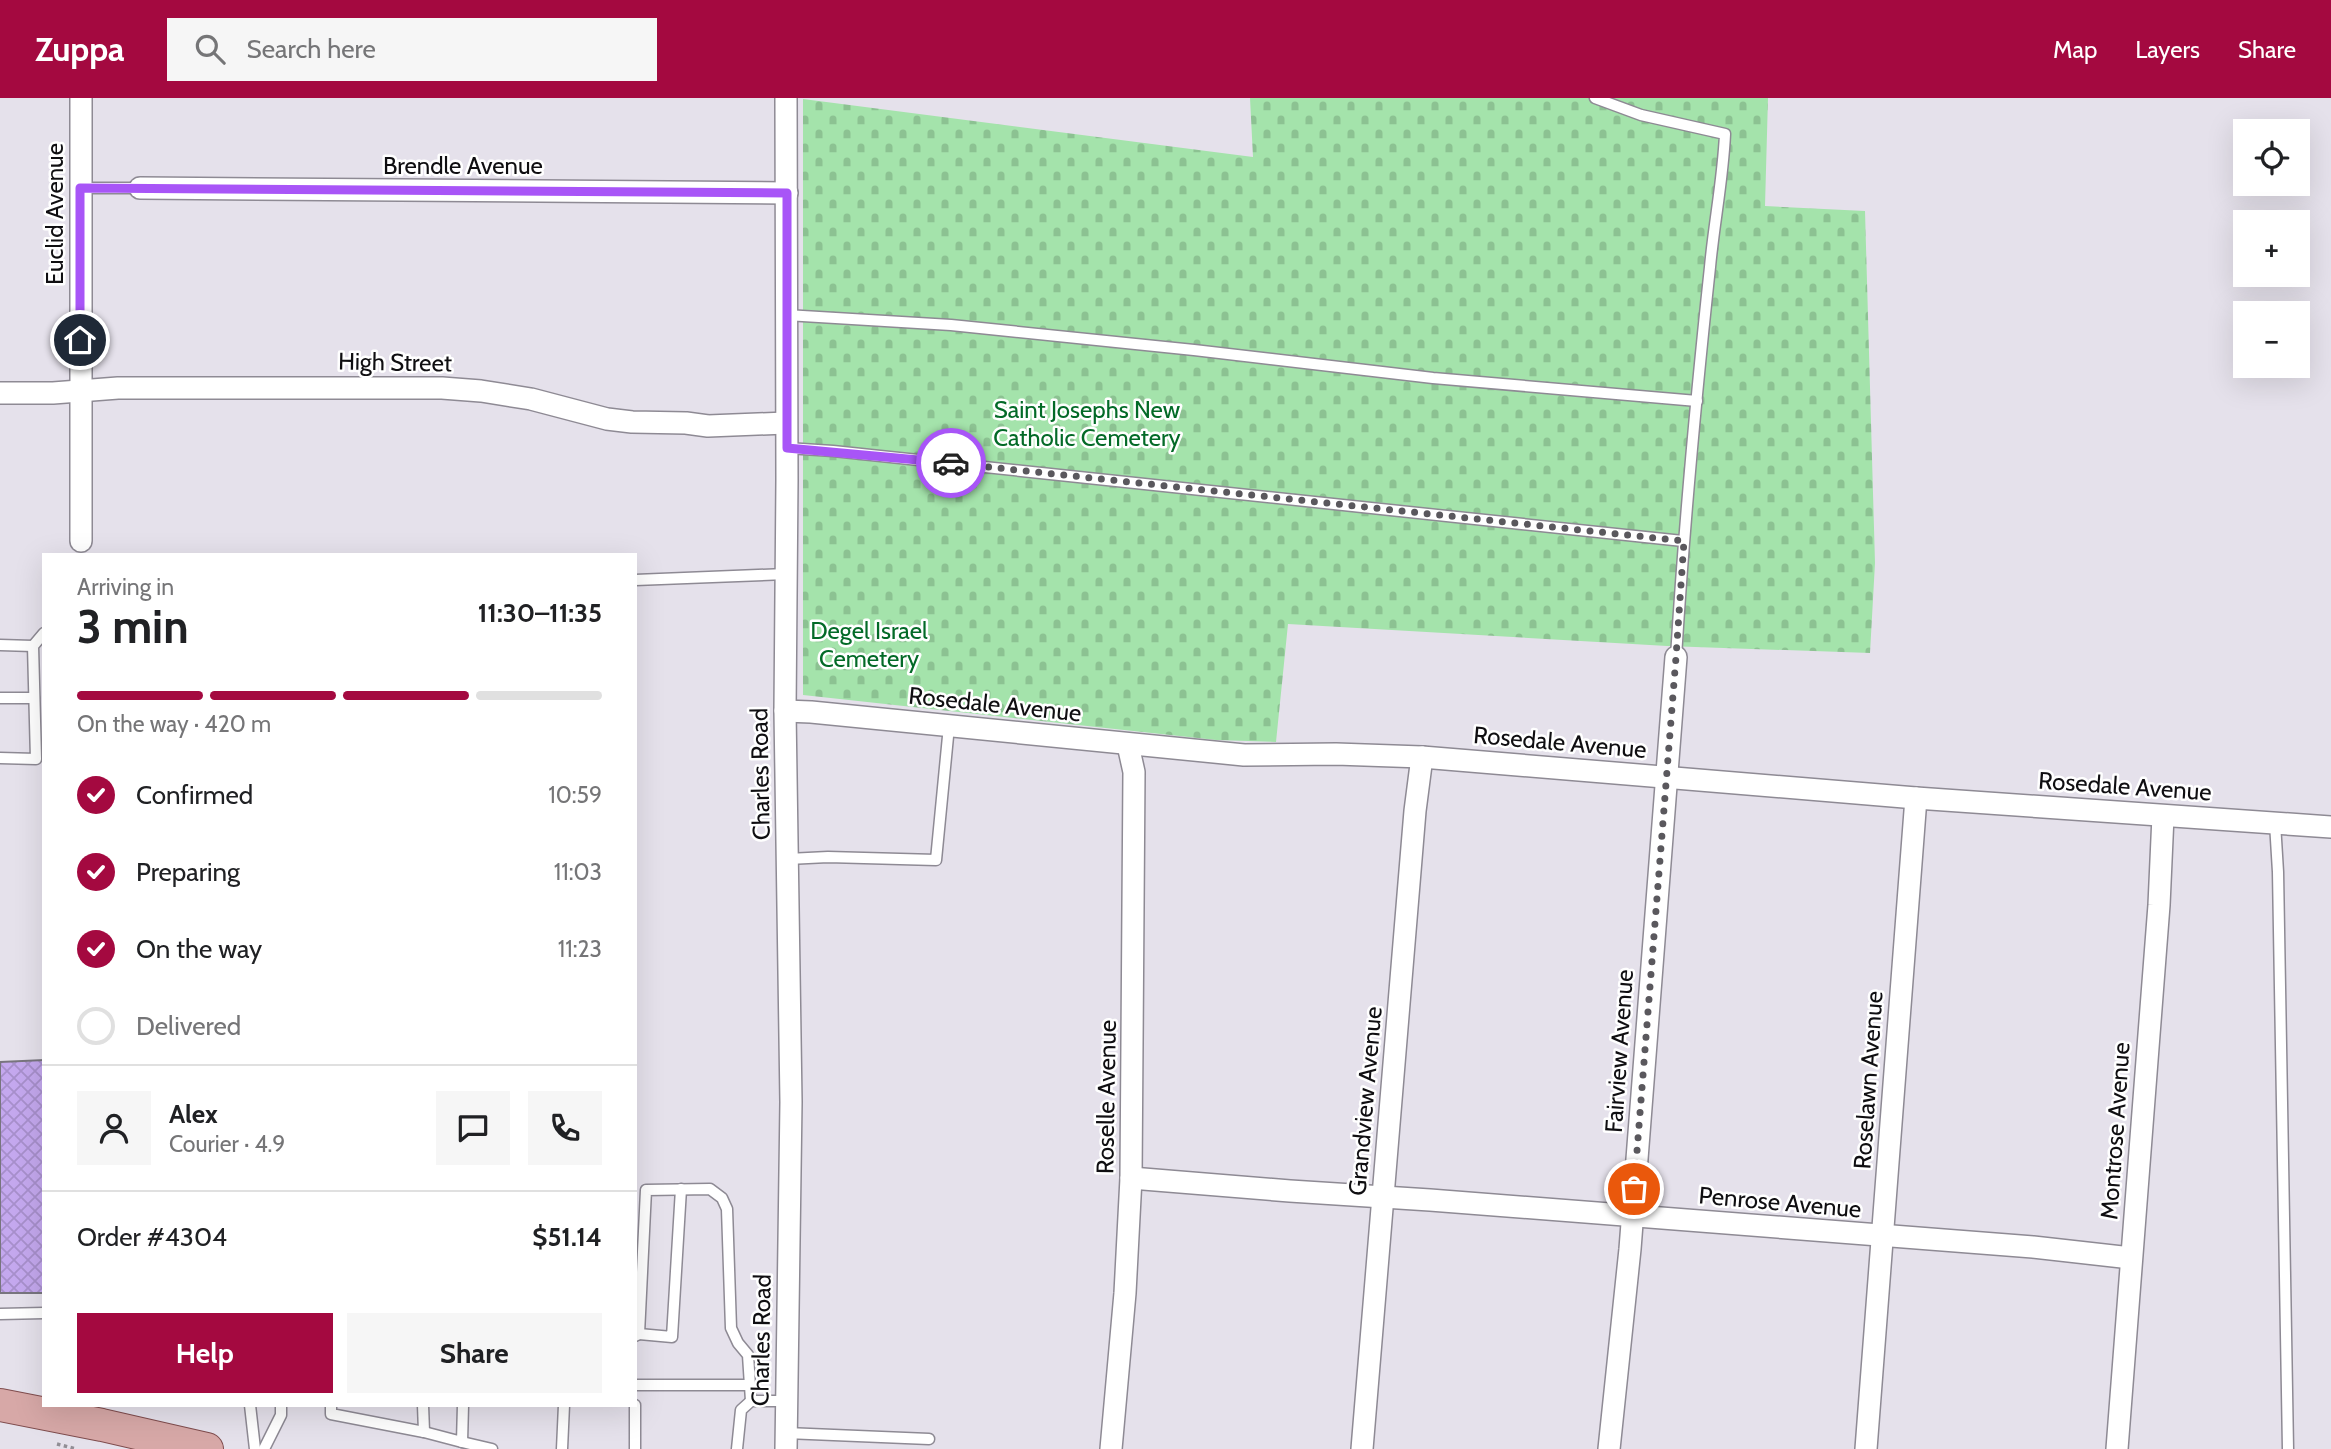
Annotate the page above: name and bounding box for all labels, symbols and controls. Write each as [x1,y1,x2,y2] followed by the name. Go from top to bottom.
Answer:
[167,18,657,81] search box
[35,29,125,69] text: Zuppa
[191,30,229,68] icon: search
[247,33,376,65] text: Search here
[2053,35,2097,64] text: Map
[2135,35,2200,64] text: Layers
[2238,35,2296,64] text: Share
[2233,119,2310,378] map controls
[2233,119,2310,196] button: locate
[40,143,69,285] street label: Euclid Avenue
[383,151,543,180] street label: Brendle Avenue
[2233,210,2310,287] button: +
[2233,301,2310,378] button: −
[50,310,110,370] pin
[61,321,99,359] icon: home
[338,347,452,377] street label: High Street
[993,395,1181,452] park label: Saint Josephs New Catholic Cemetery
[916,428,986,498] courier
[932,444,970,482] icon: car
[77,573,174,601] text: Arriving in
[478,597,602,629] text: 11:30–11:35
[77,599,189,655] text: 3 min
[810,616,928,673] park label: Degel Israel Cemetery
[907,681,1083,727] street label: Rosedale Avenue
[744,708,776,840] street label: Charles Road
[77,710,271,738] text: On the way · 420 m
[1472,720,1648,764] street label: Rosedale Avenue
[2037,765,2213,807] street label: Rosedale Avenue
[77,776,115,814] icon: check
[136,779,253,811] text: Confirmed
[548,781,602,809] text: 10:59
[77,853,115,891] icon: check
[136,856,240,888] text: Preparing
[554,858,602,886] text: 11:03
[77,930,115,968] icon: check
[136,933,262,965] text: On the way
[558,935,602,963] text: 11:23
[1599,968,1639,1134] street label: Fairview Avenue
[1847,990,1889,1170] street label: Roselawn Avenue
[1342,1005,1388,1197] street label: Grandview Avenue
[136,1010,241,1042] text: Delivered
[1090,1020,1122,1174] street label: Roselle Avenue
[2094,1041,2136,1221] street label: Montrose Avenue
[77,1091,151,1165] button: person
[436,1091,510,1165] button: chat
[528,1091,602,1165] button: phone
[169,1098,218,1130] text: Alex
[169,1130,285,1158] text: Courier · 4.9
[1604,1159,1664,1219] pin
[1615,1170,1653,1208] icon: bag
[1697,1180,1863,1224] street label: Penrose Avenue
[77,1221,227,1253] text: Order #4304
[532,1221,602,1253] text: $51.14
[745,1274,777,1406] street label: Charles Road
[77,1313,333,1393] button: Help
[347,1313,602,1393] button: Share

